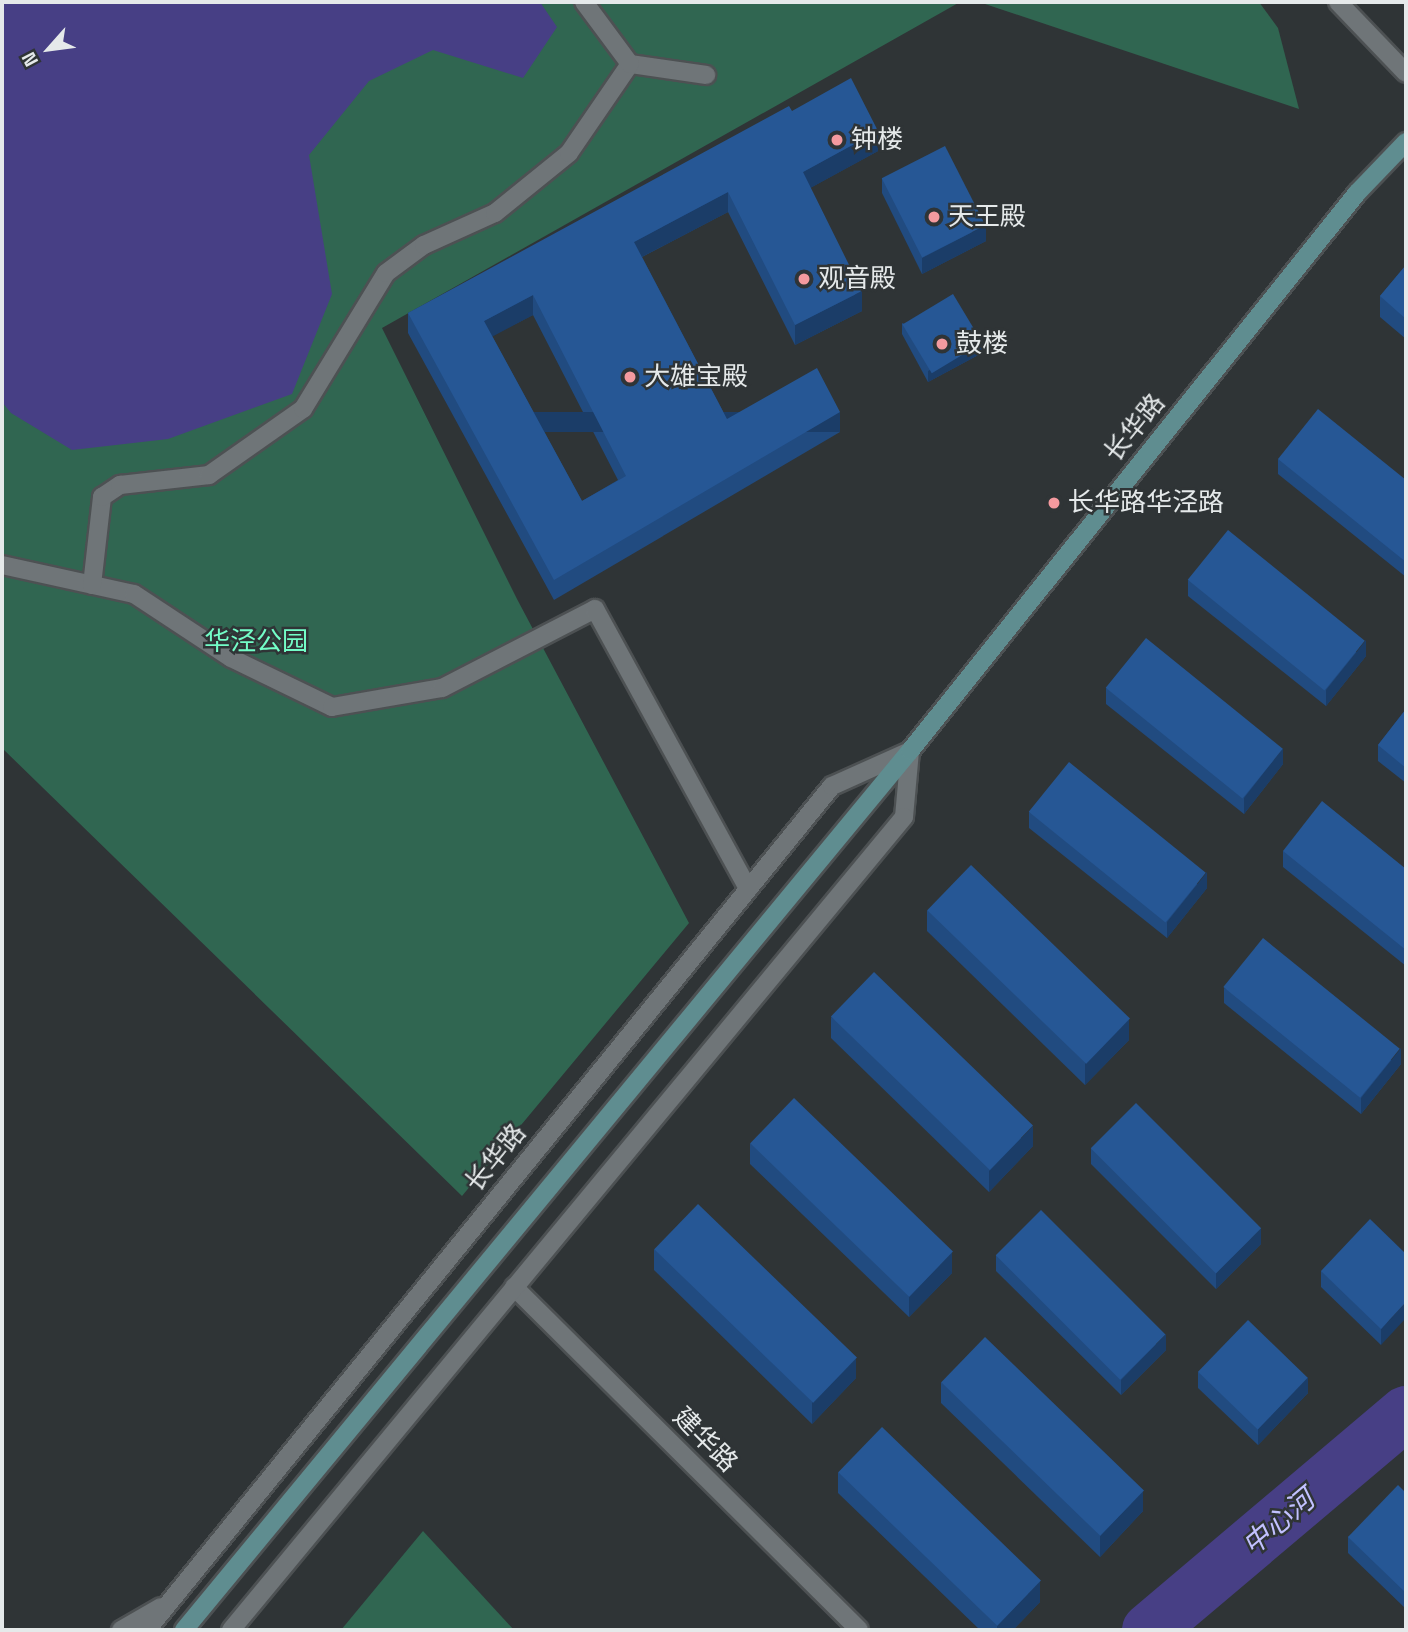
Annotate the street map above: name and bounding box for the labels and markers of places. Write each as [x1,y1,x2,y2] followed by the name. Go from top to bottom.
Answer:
[851,124,903,156] place label: 钟楼
[829,132,845,148] marker: 钟楼
[948,201,1026,233] place label: 天王殿
[926,209,942,225] marker: 天王殿
[818,263,896,295] place label: 观音殿
[796,271,812,287] marker: 观音殿
[956,328,1008,360] place label: 鼓楼
[934,336,950,352] marker: 鼓楼
[644,361,748,393] place label: 大雄宝殿
[622,369,638,385] marker: 大雄宝殿
[1068,487,1224,519] place label: 长华路华泾路
[1046,495,1062,511] marker: 长华路华泾路

